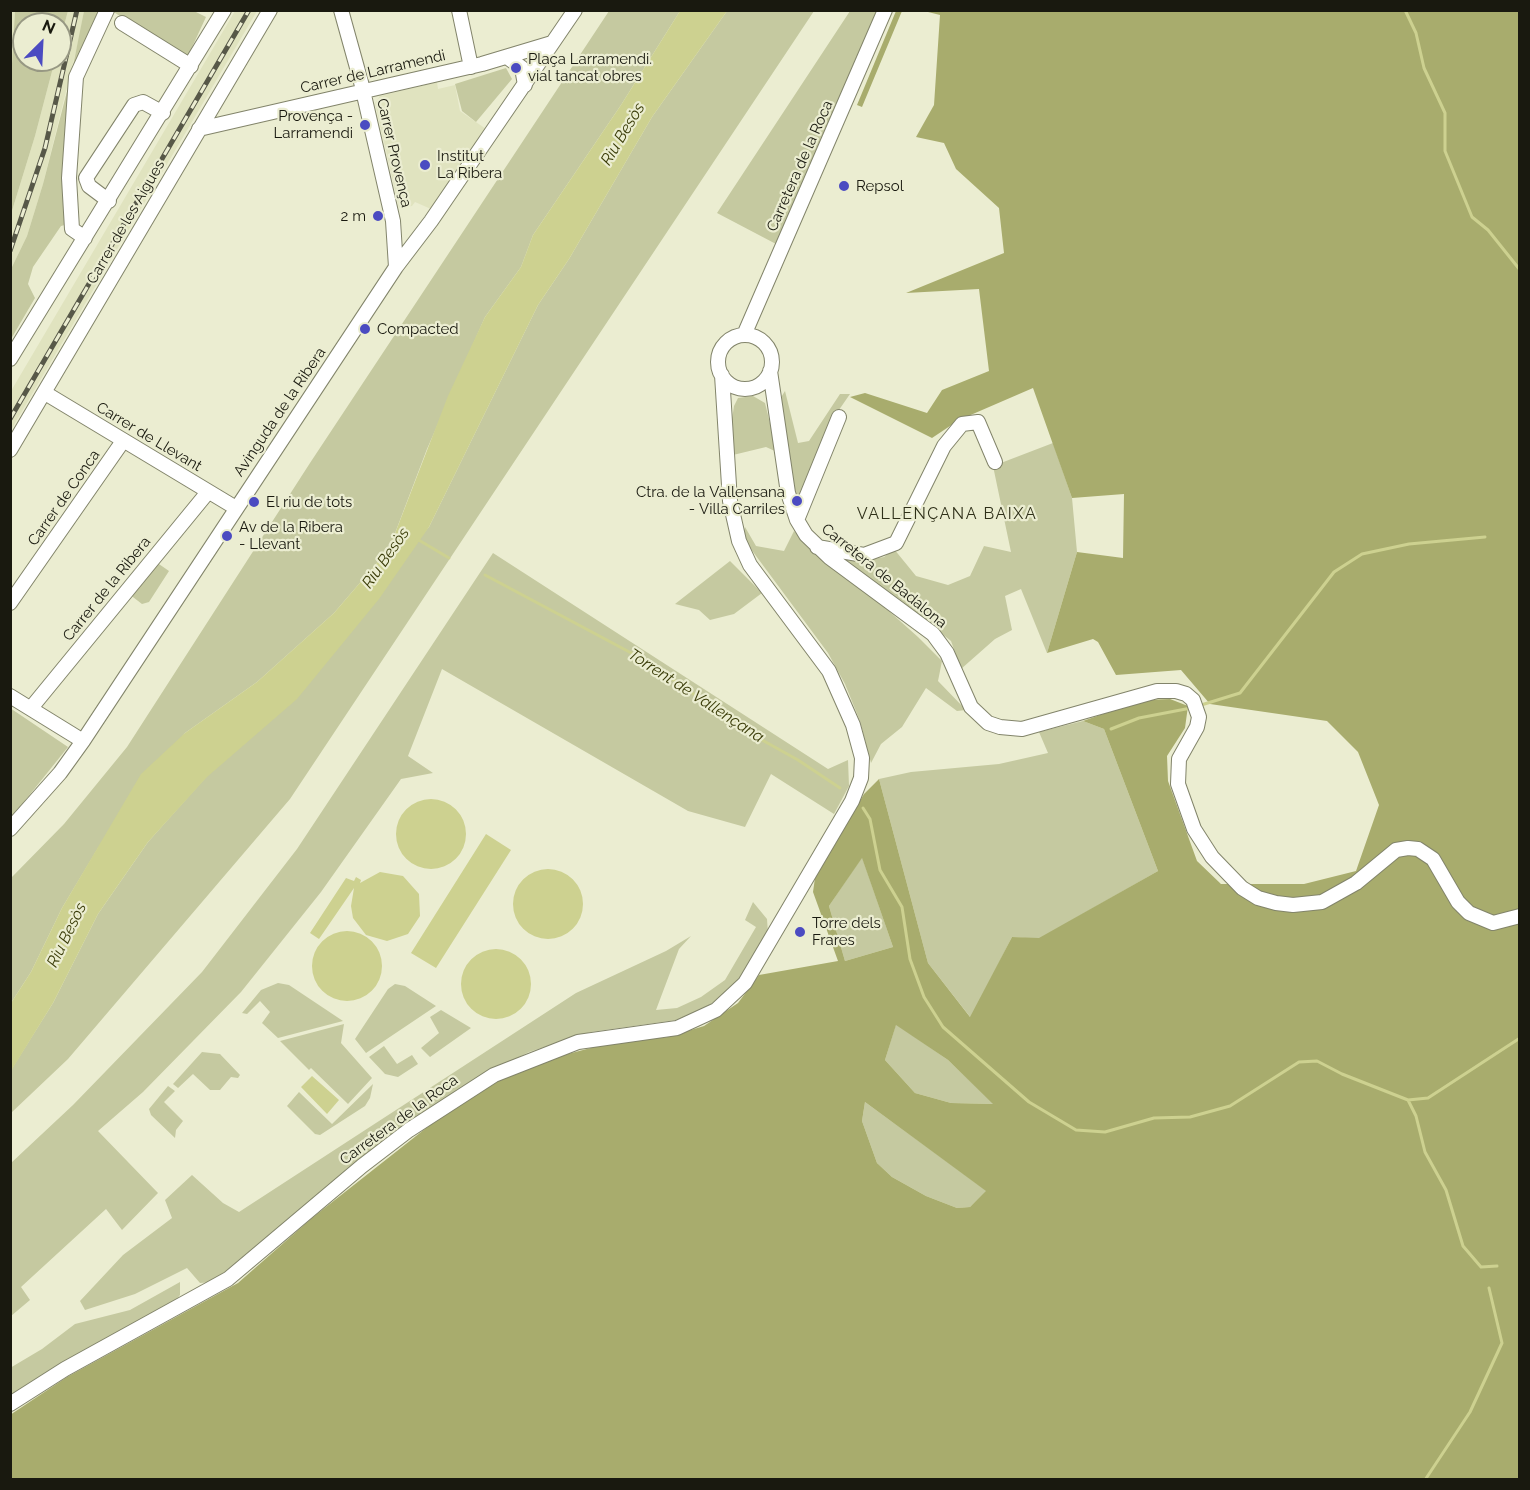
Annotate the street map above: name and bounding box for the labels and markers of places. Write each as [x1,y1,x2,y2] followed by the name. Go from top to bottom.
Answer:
[528,50,652,85] place label: Plaça Larramendi. vial tancat obres
[509,61,523,75] marker: Plaça Larramendi. vial tancat obres
[273,107,353,142] place label: Provença - Larramendi
[358,118,372,132] marker: Provença - Larramendi
[437,147,502,182] place label: Institut La Ribera
[418,158,432,172] marker: Institut La Ribera
[856,177,904,195] place label: Repsol
[837,179,851,193] marker: Repsol
[341,207,366,225] place label: 2 m
[371,209,385,223] marker: 2 m
[377,320,459,338] place label: Compacted
[358,322,372,336] marker: Compacted
[636,483,785,518] place label: Ctra. de la Vallensana - Villa Carriles
[266,493,352,511] place label: El riu de tots
[790,494,804,508] marker: Ctra. de la Vallensana - Villa Carriles
[247,495,261,509] marker: El riu de tots
[239,518,343,553] place label: Av de la Ribera - Llevant
[220,529,234,543] marker: Av de la Ribera - Llevant
[812,914,881,949] place label: Torre dels Frares
[793,925,807,939] marker: Torre dels Frares

